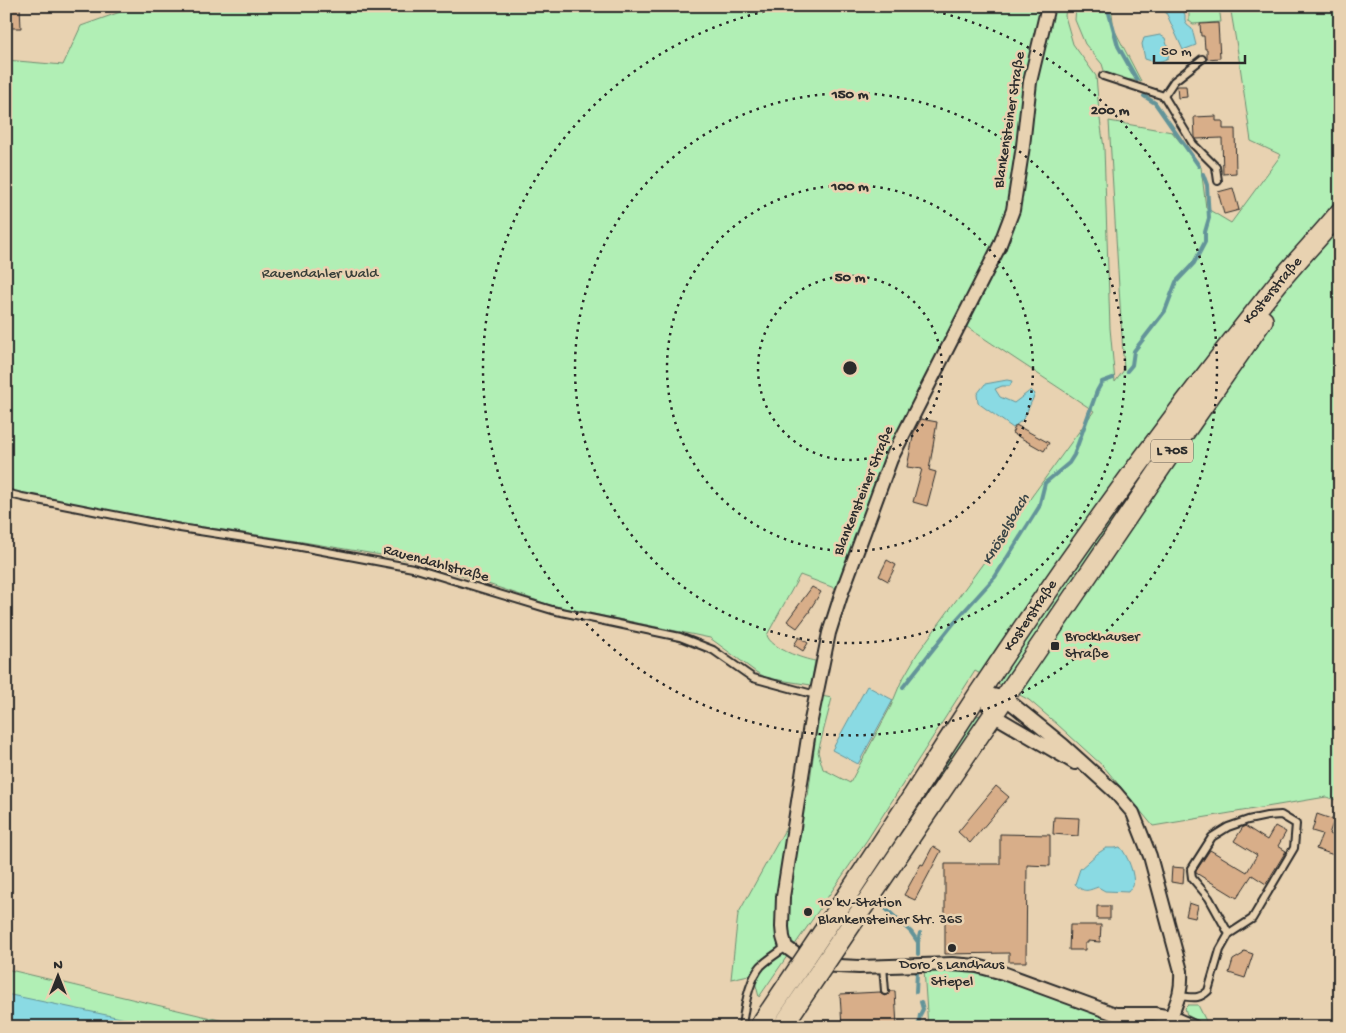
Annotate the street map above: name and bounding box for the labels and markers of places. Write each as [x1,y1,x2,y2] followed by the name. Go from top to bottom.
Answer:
[841,359,859,377] centre of rings
[1064,628,1141,663] place label: Brockhauser Straße
[1049,640,1061,652] marker: Brockhauser Straße
[817,894,962,929] place label: 10 kV-Station Blankensteiner Str. 365
[802,906,814,918] marker: 10 kV-Station Blankensteiner Str. 365
[946,942,958,954] marker: Doro´s Landhaus Stiepel
[899,956,1005,991] place label: Doro´s Landhaus Stiepel

